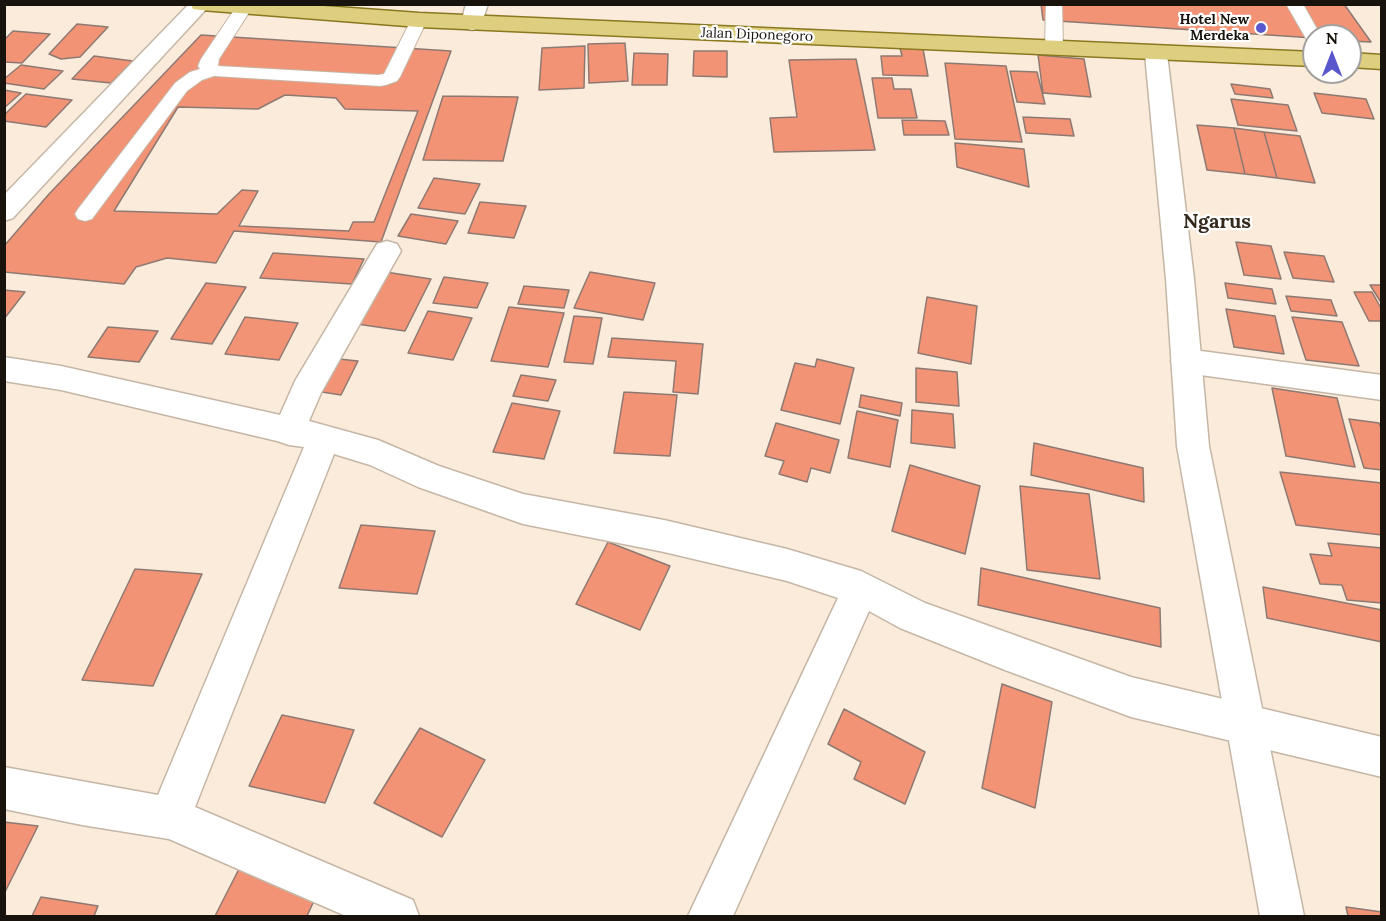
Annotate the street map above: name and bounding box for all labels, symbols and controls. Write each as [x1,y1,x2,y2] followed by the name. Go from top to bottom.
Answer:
[1179,12,1249,44] place label: Hotel New Merdeka
[1254,21,1268,35] marker: Hotel New Merdeka
[1302,24,1362,84] north arrow
[701,25,813,45] street label: Jalan Diponegoro
[1326,28,1338,48] text: N
[1183,210,1251,234] district label: Ngarus

